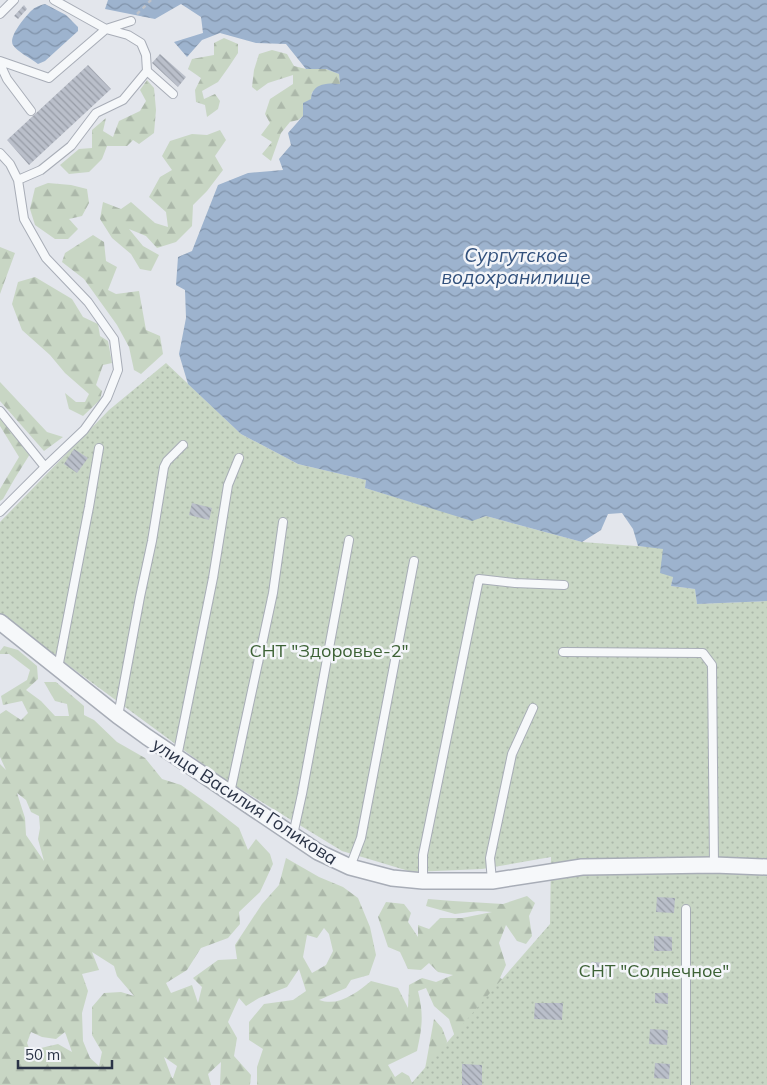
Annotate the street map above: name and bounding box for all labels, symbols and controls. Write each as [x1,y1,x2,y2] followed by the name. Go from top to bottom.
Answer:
[441,243,591,289] water label: Сургутское водохранилище
[250,639,408,662] park label: СНТ "Здоровье-2"
[148,732,342,870] street label: улица Василия Голикова
[579,959,729,982] park label: СНТ "Солнечное"
[18,1038,111,1070] scale bar
[25,1045,60,1064] text: 50 m

